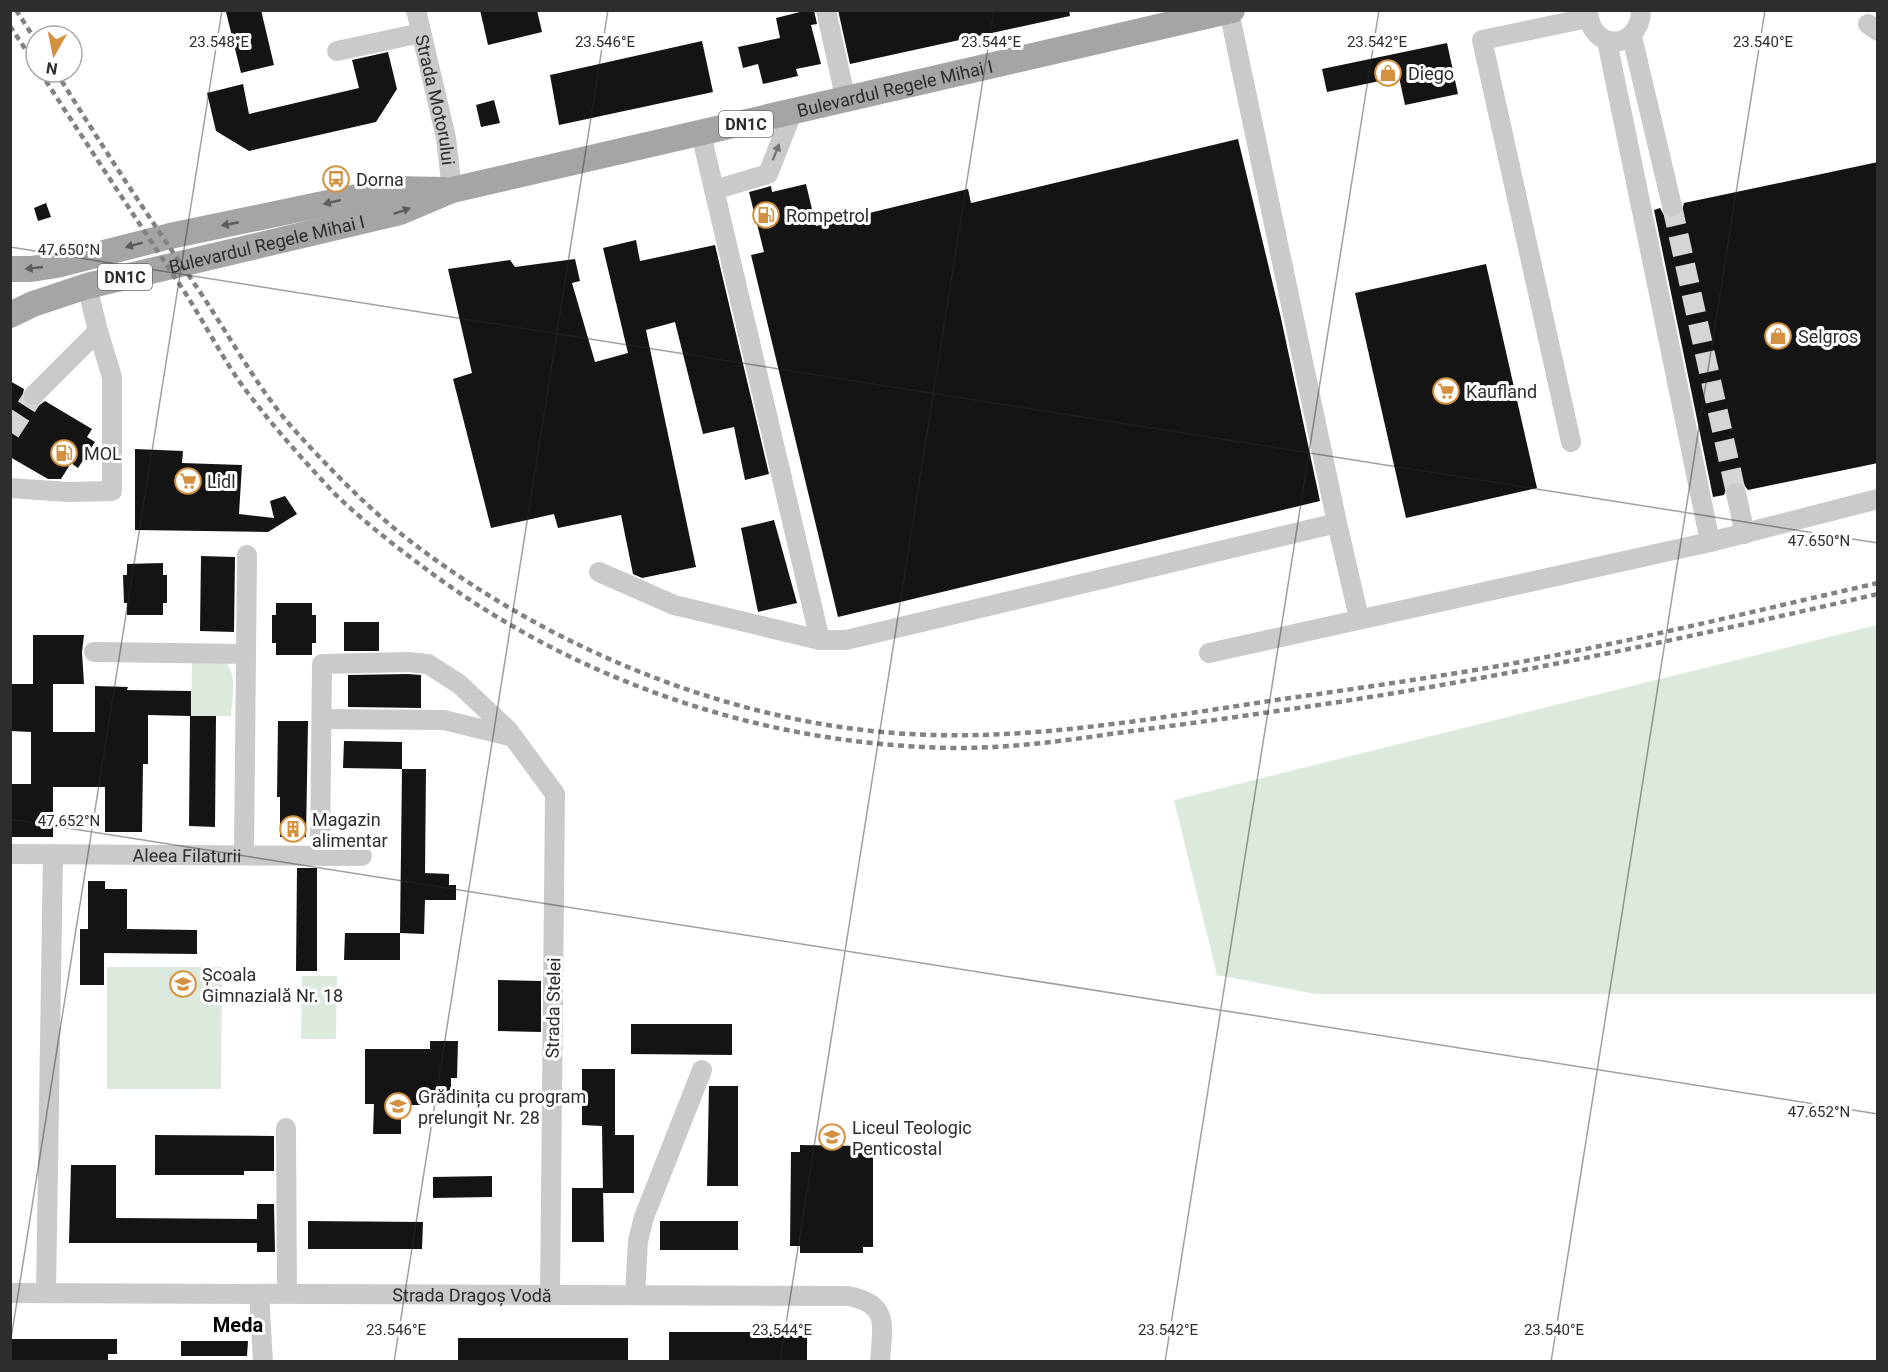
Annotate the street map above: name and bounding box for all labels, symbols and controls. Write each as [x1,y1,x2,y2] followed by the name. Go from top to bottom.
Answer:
[24,24,84,84] north arrow
[412,32,460,166] street label: Strada Motorului
[189,33,250,51] text: 23.548°E
[575,33,636,51] text: 23.546°E
[961,33,1022,51] text: 23.544°E
[1347,33,1408,51] text: 23.542°E
[1733,33,1794,51] text: 23.540°E
[795,55,995,121] street label: Bulevardul Regele Mihai I
[45,58,59,79] text: N
[1373,58,1403,88] shop icon: Diego
[1408,63,1454,84] place label: Diego
[719,111,773,137] road number: DN1C
[772,143,781,161] one-way arrow
[321,164,351,194] bus stop icon: Dorna
[356,169,404,190] place label: Dorna
[322,198,341,207] one-way arrow
[751,200,781,230] fuel station icon: Rompetrol
[393,205,411,215] one-way arrow
[786,205,869,226] place label: Rompetrol
[167,210,367,277] street label: Bulevardul Regele Mihai I
[221,220,240,229] one-way arrow
[38,241,100,259] text: 47.650°N
[125,241,143,250] one-way arrow
[25,263,44,273] one-way arrow
[98,264,152,290] road number: DN1C
[1763,321,1793,351] shop icon: Selgros
[1798,326,1858,347] place label: Selgros
[1431,376,1461,406] supermarket icon: Kaufland
[1466,381,1537,402] place label: Kaufland
[49,438,79,468] fuel station icon: MOL
[84,443,122,464] place label: MOL
[173,466,203,496] supermarket icon: Lidl
[207,471,236,492] place label: Lidl
[1788,532,1850,550] text: 47.650°N
[312,809,388,851] place label: Magazin alimentar
[38,812,100,830] text: 47.652°N
[278,814,308,844] building icon: Magazin alimentar
[133,844,241,866] street label: Aleea Filaturii
[542,957,564,1059] street label: Strada Stelei
[202,964,343,1006] place label: Școala Gimnazială Nr. 18
[168,969,198,999] school or university icon: Școala Gimnazială Nr. 18
[418,1086,586,1128] place label: Grădinița cu program prelungit Nr. 28
[383,1091,413,1121] school or university icon: Grădinița cu program prelungit Nr. 28
[1788,1103,1850,1121] text: 47.652°N
[852,1117,972,1159] place label: Liceul Teologic Penticostal
[817,1122,847,1152] school or university icon: Liceul Teologic Penticostal
[392,1284,552,1306] street label: Strada Dragoș Vodă
[213,1313,263,1337] district label: Meda
[366,1321,427,1339] text: 23.546°E
[752,1321,813,1339] text: 23.544°E
[1138,1321,1199,1339] text: 23.542°E
[1524,1321,1585,1339] text: 23.540°E

